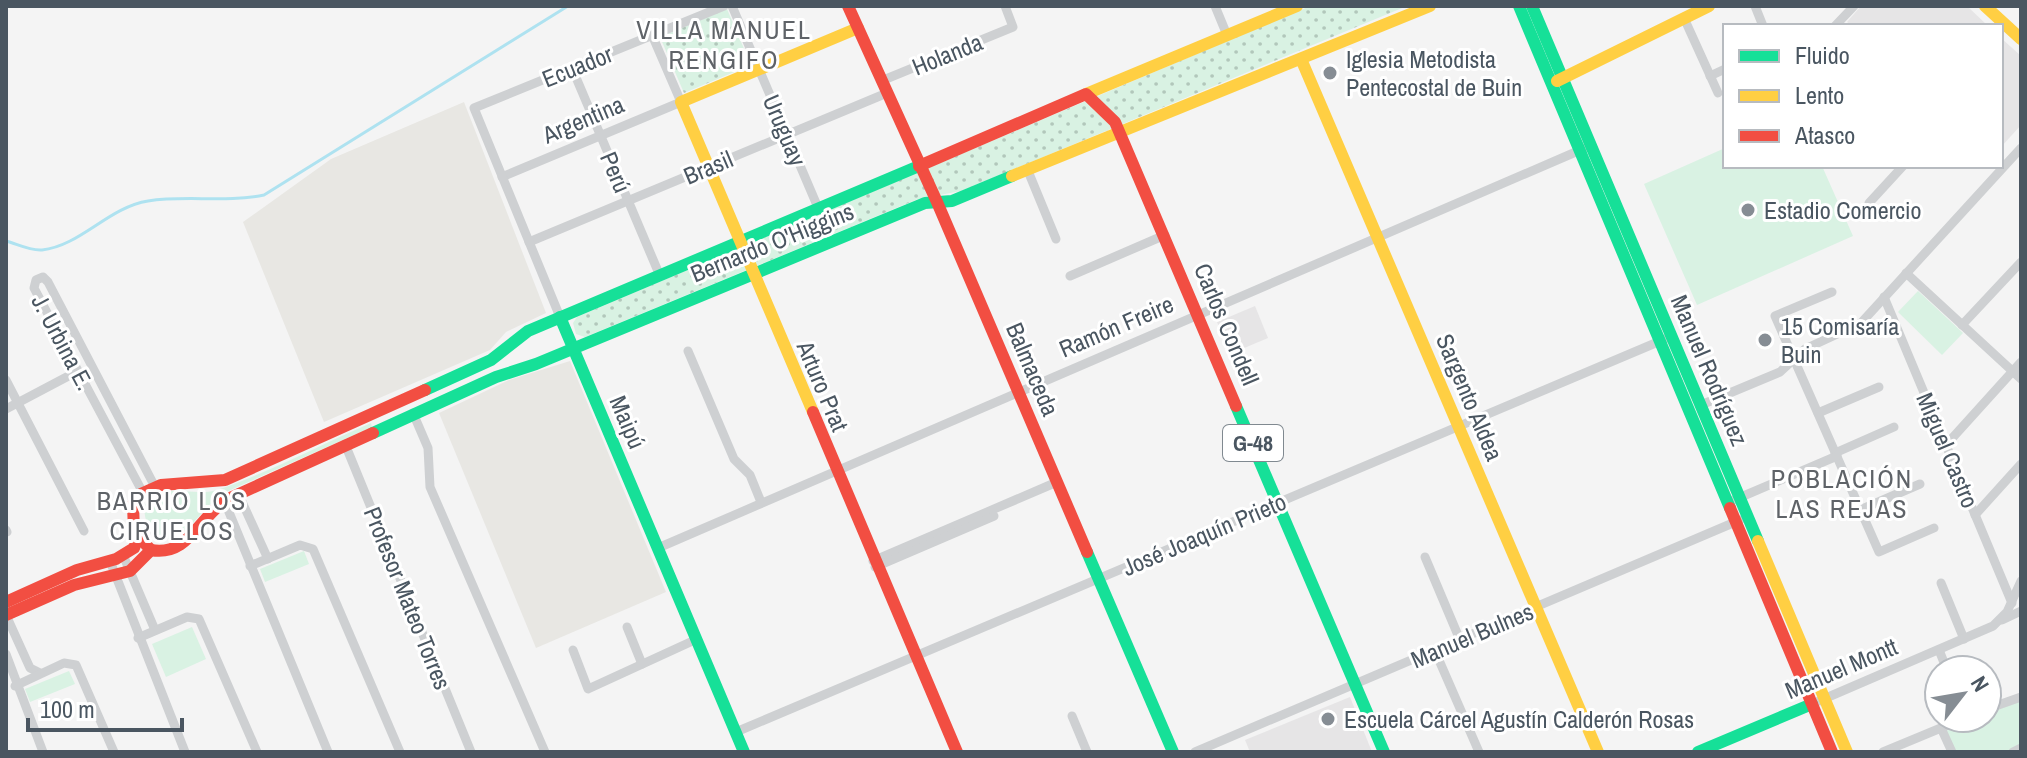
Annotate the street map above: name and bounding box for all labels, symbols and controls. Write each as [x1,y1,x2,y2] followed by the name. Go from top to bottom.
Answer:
[636,12,812,77] district label: VILLA MANUEL RENGIFO
[1723,24,2003,168] legend
[907,25,987,83] street label: Holanda
[537,37,617,95] street label: Ecuador
[1795,39,1850,71] text: Fluido
[1346,43,1522,103] place label: Iglesia Metodista Pentecostal de Buin
[1321,64,1339,82] marker: Iglesia Metodista Pentecostal de Buin
[1795,79,1844,111] text: Lento
[537,88,629,151] street label: Argentina
[756,90,814,171] street label: Uruguay
[1794,119,1855,151] text: Atasco
[679,142,737,192] street label: Brasil
[593,147,639,197] street label: Perú
[1764,194,1922,226] place label: Estadio Comercio
[686,195,858,289] street label: Bernardo O'Higgins
[1739,201,1757,219] marker: Estadio Comercio
[1187,258,1267,390] street label: Carlos Condell
[1054,288,1178,364] street label: Ramón Freire
[24,289,102,395] street label: J. Urbina E.
[1664,290,1756,450] street label: Manuel Rodríguez
[1781,310,1899,370] place label: 15 Comisaría Buin
[999,317,1067,421] street label: Balmaceda
[1429,329,1511,465] street label: Sargento Aldea
[1756,331,1774,349] marker: 15 Comisaría Buin
[789,335,857,437] street label: Arturo Prat
[1909,387,1987,513] street label: Miguel Castro
[603,391,653,453] street label: Maipú
[1223,425,1283,461] road number: G-48
[1771,461,1913,526] district label: POBLACIÓN LAS REJAS
[97,483,247,548] district label: BARRIO LOS CIRUELOS
[1117,485,1291,583] street label: José Joaquín Prieto
[357,502,459,694] street label: Profesor Mateo Torres
[1406,595,1538,675] street label: Manuel Bulnes
[1780,630,1903,706] street label: Manuel Montt
[1923,654,2003,734] north arrow
[1964,670,1996,697] text: N
[28,682,182,732] scale bar
[40,693,95,725] text: 100 m
[1344,703,1694,735] place label: Escuela Cárcel Agustín Calderón Rosas
[1319,710,1337,728] marker: Escuela Cárcel Agustín Calderón Rosas

